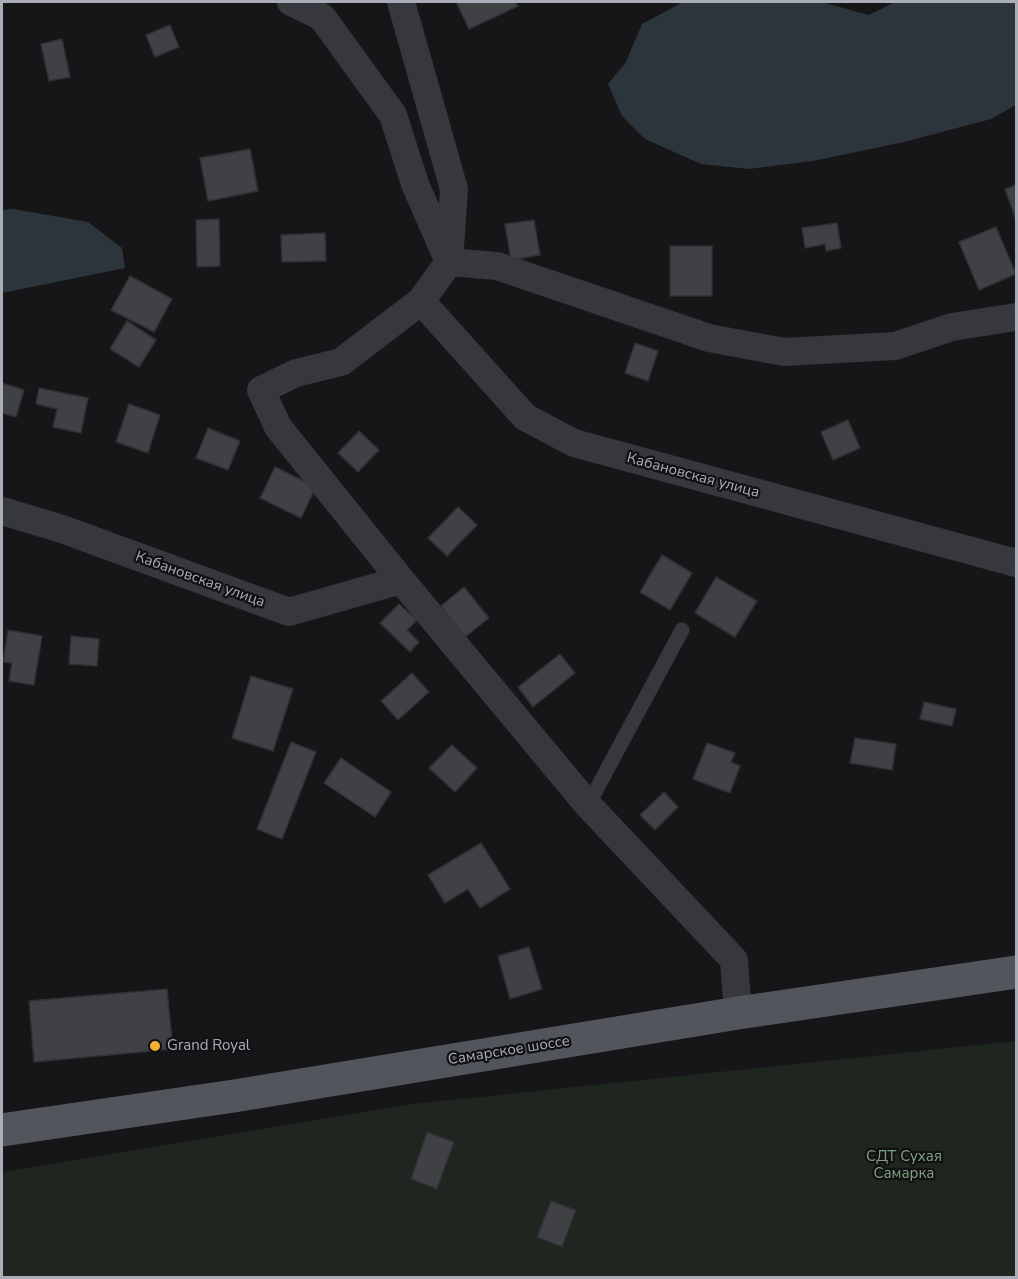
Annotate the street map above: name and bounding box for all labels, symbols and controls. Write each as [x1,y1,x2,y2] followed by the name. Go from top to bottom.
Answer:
[625,450,761,502] street label: Кабановская улица
[133,548,267,612] street label: Кабановская улица
[447,1032,571,1070] street label: Самарское шоссе
[167,1037,250,1055] place label: Grand Royal
[148,1039,162,1053] marker: Grand Royal
[866,1148,942,1183] park label: СДТ Сухая Самарка

